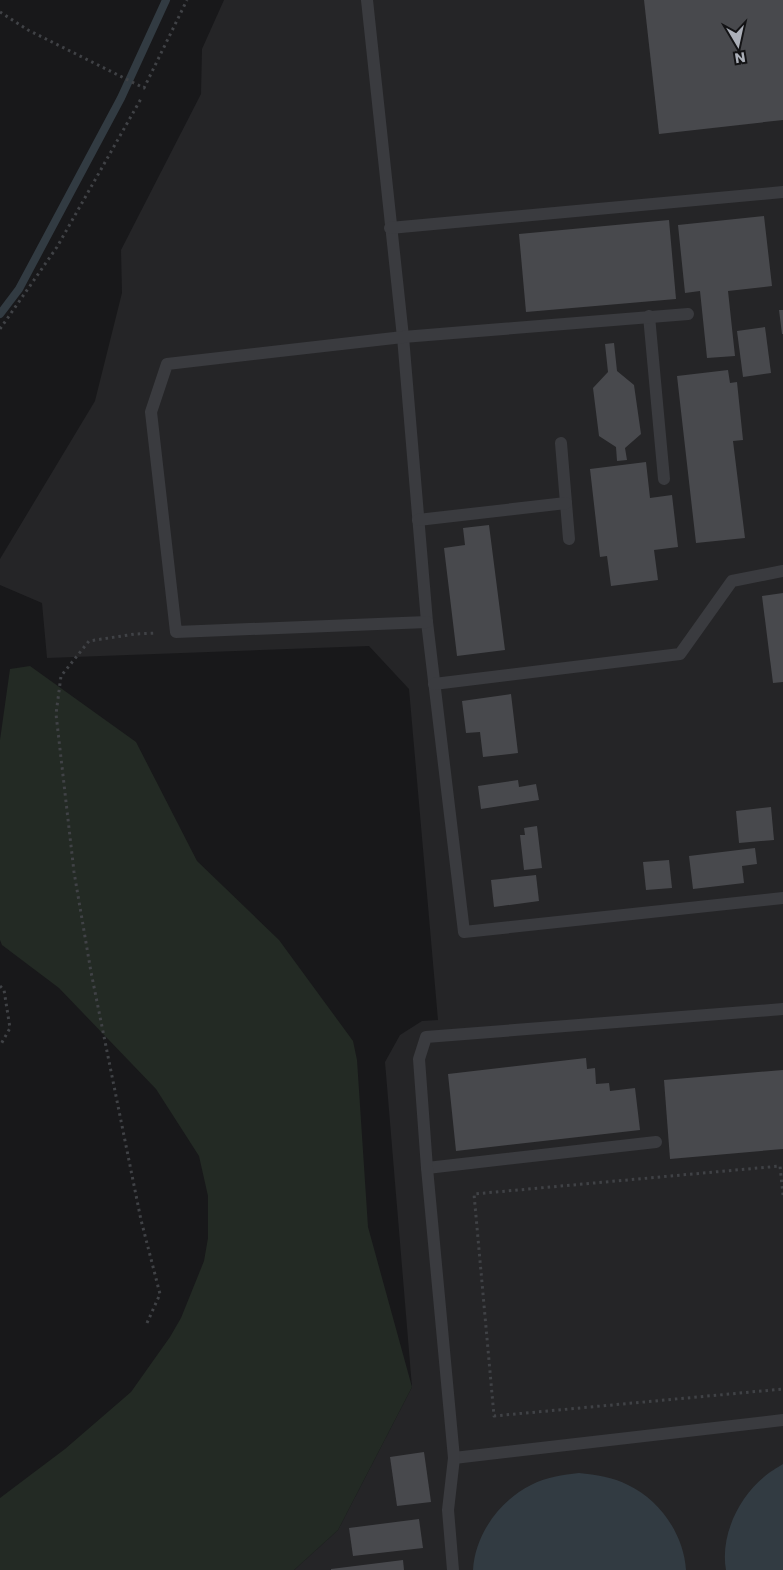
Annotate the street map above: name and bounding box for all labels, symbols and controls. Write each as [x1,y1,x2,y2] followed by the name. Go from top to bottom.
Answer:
[713,20,763,70] north arrow
[733,47,747,69] text: N

